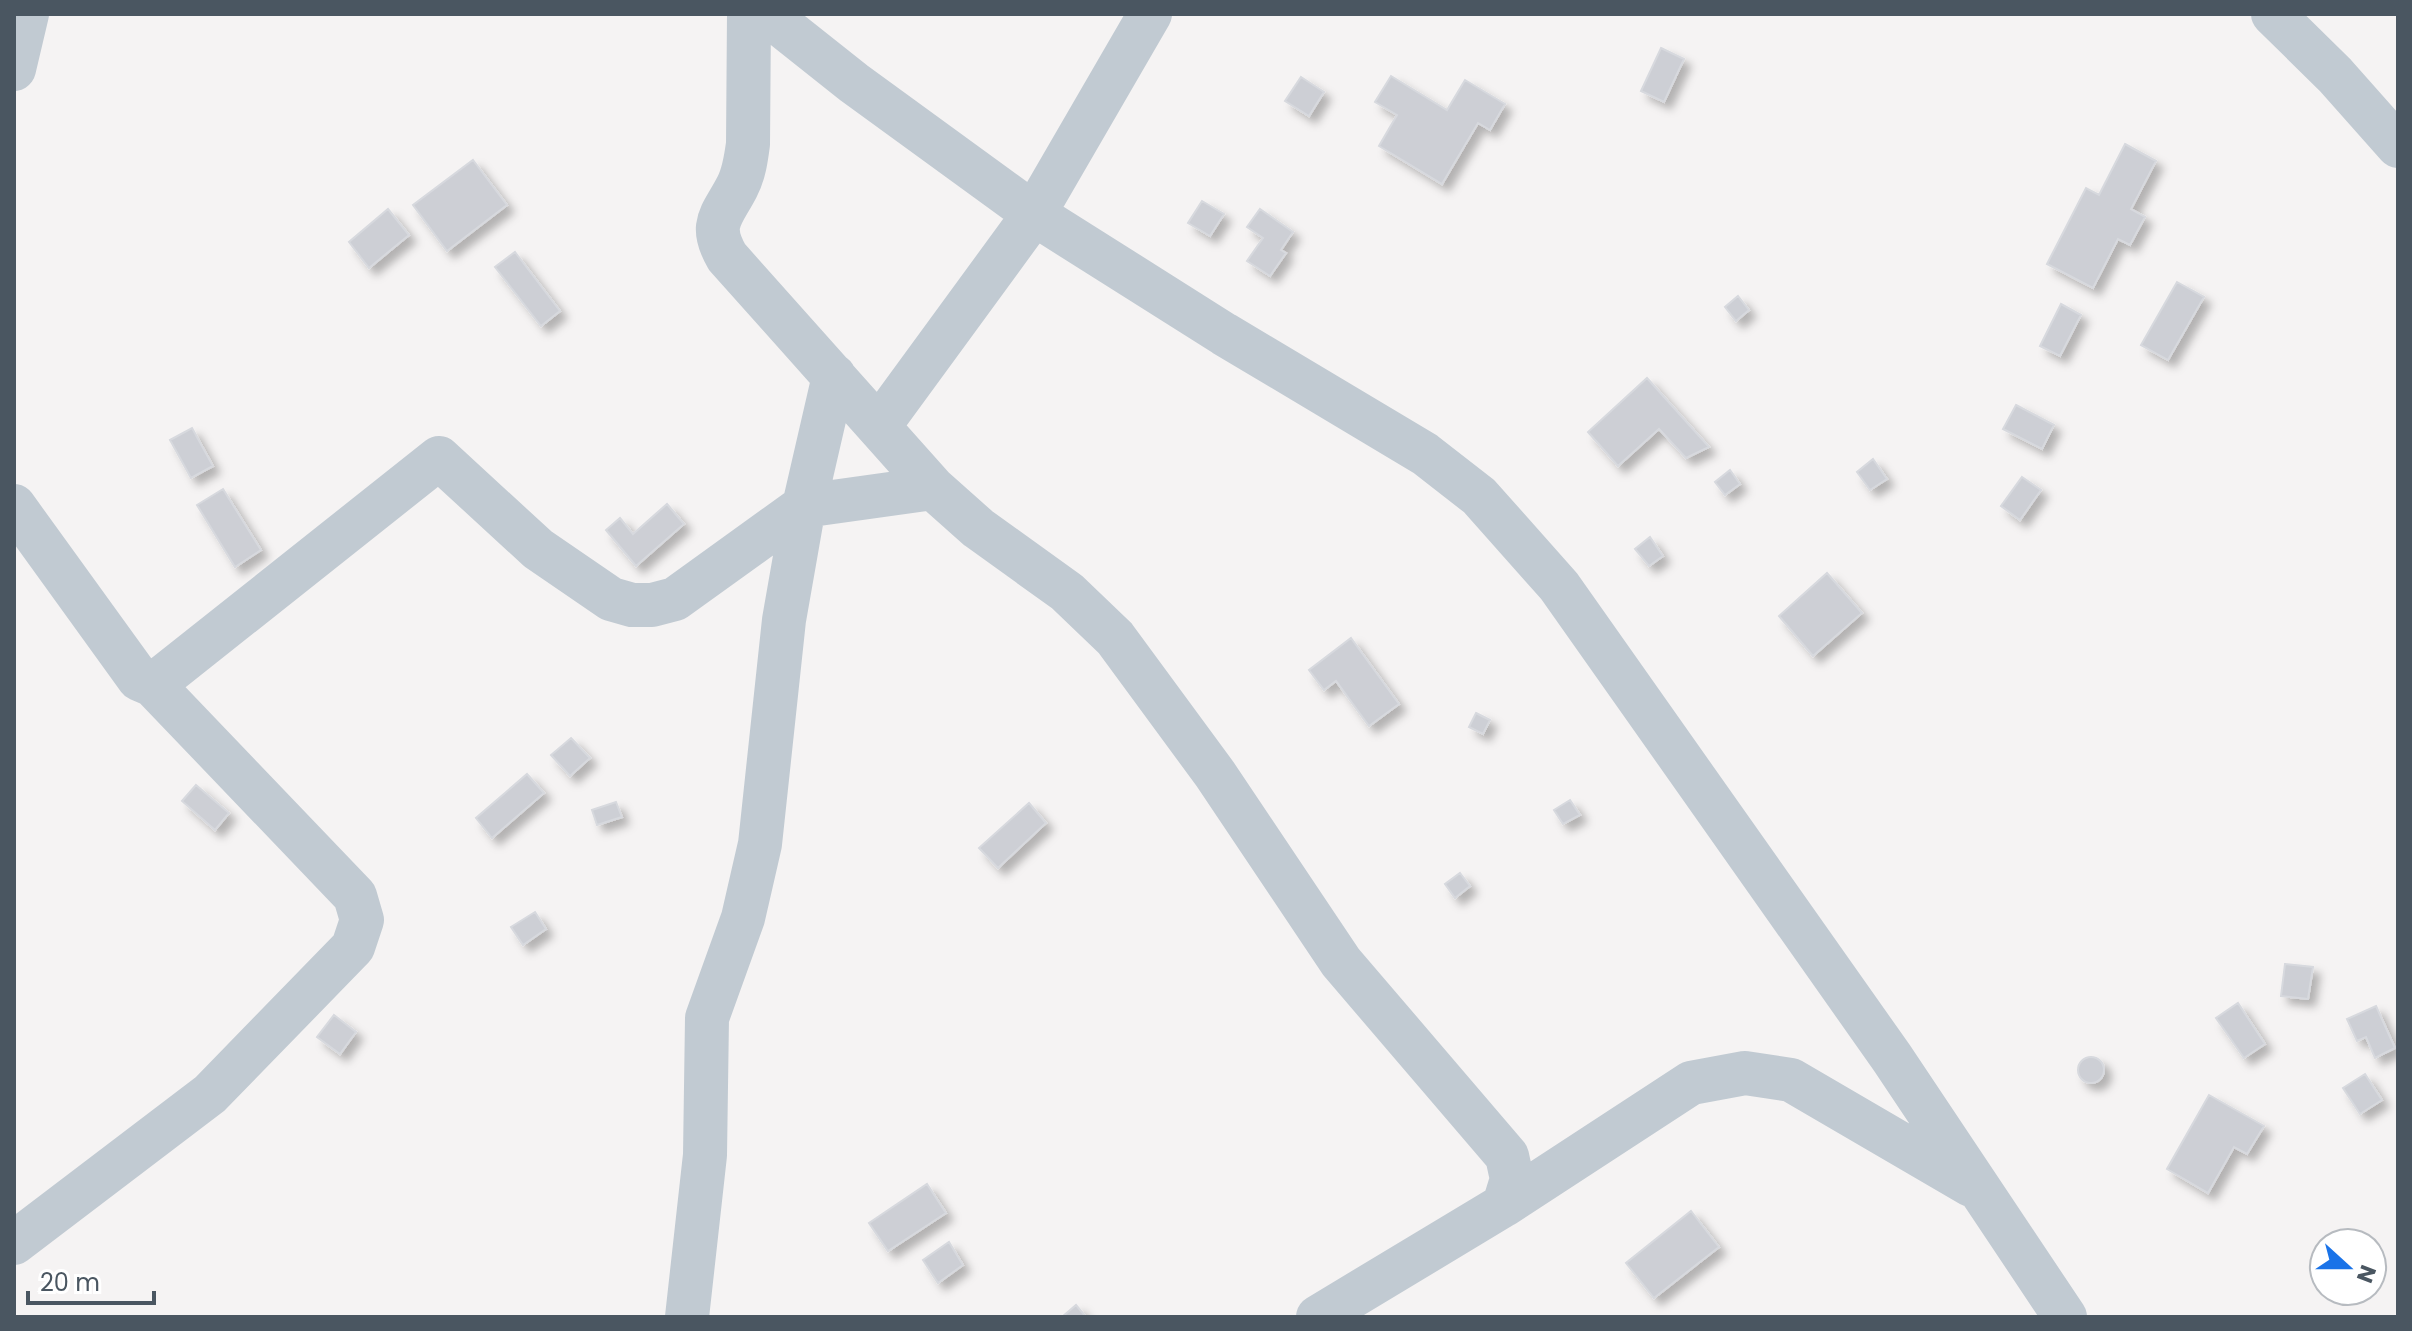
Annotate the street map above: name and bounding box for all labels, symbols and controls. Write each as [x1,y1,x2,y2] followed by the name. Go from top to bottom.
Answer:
[2308,1227,2388,1307] north arrow
[28,1255,154,1305] scale bar
[2349,1261,2384,1287] text: N
[40,1266,100,1299] text: 20 m

